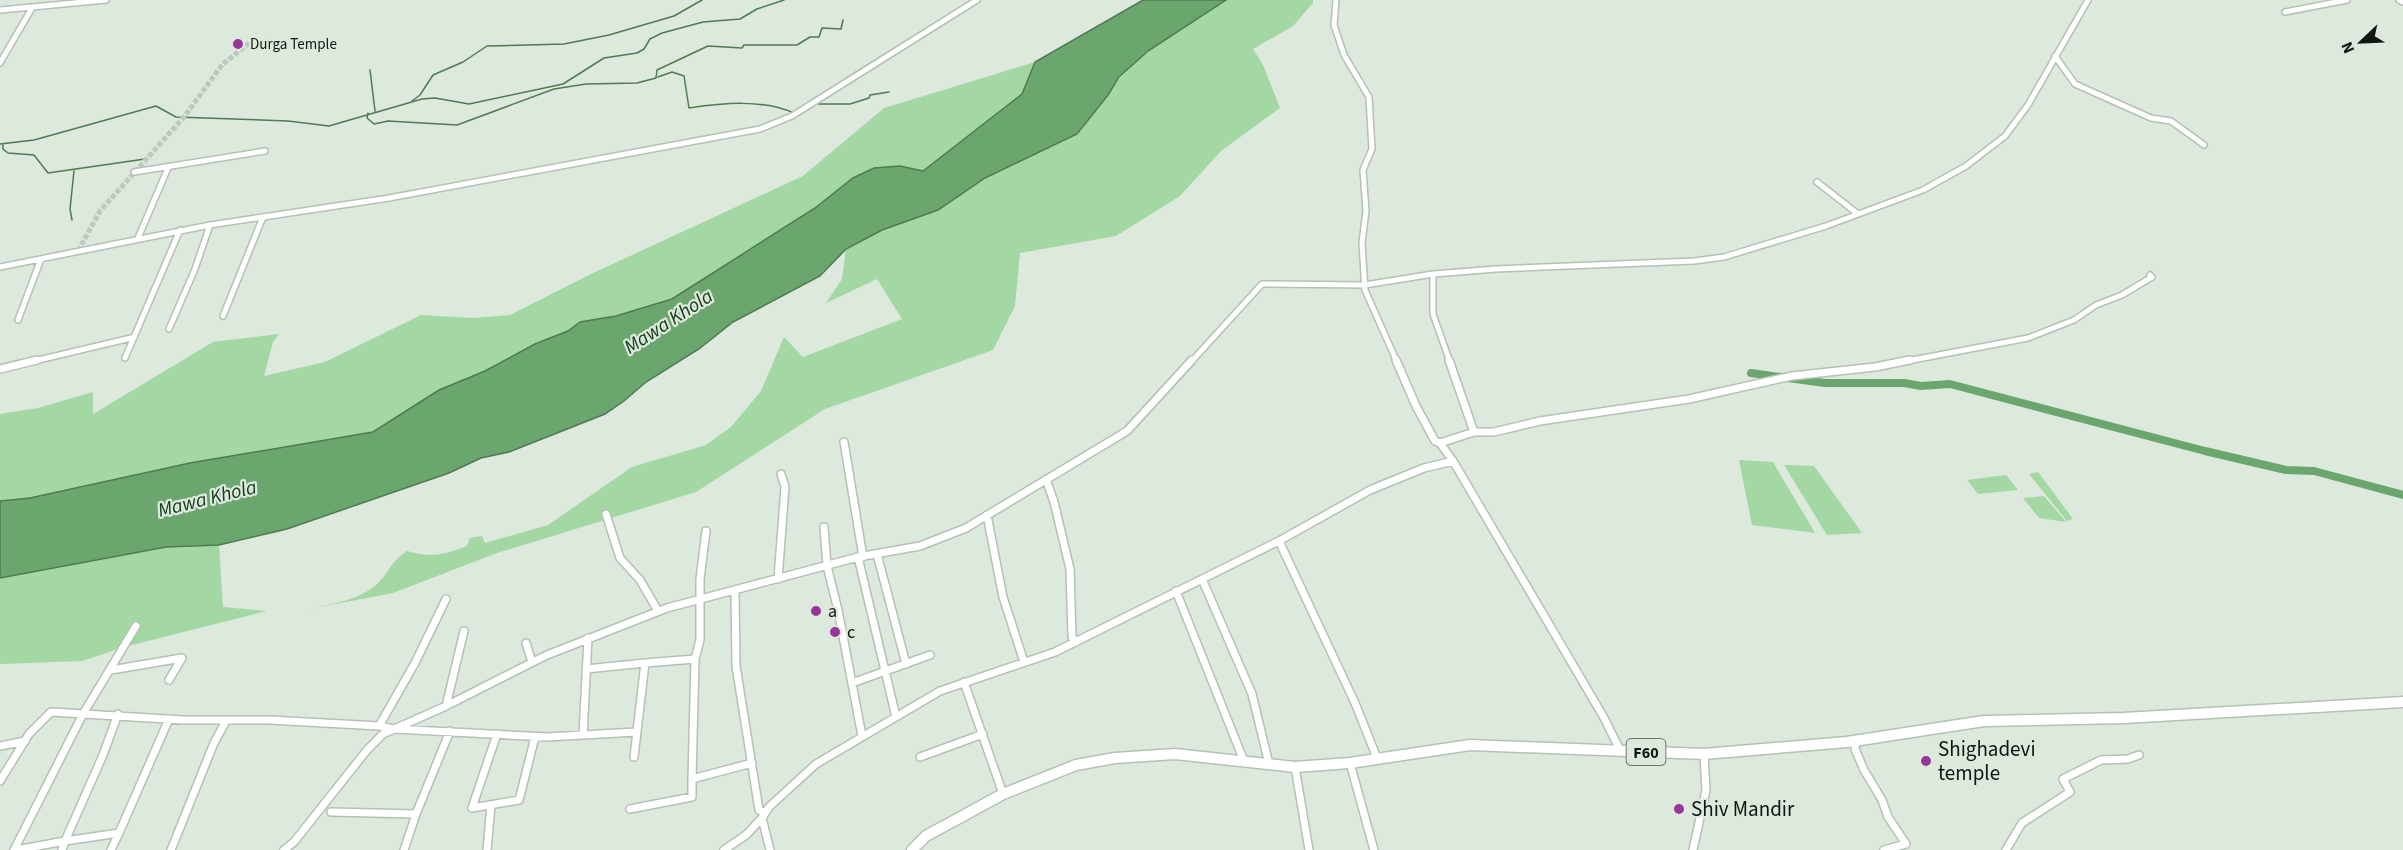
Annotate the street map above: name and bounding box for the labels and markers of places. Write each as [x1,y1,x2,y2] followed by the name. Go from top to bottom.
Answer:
[250,34,337,55] place label: Durga Temple
[231,37,245,51] marker: Durga Temple
[828,599,837,624] place label: a
[809,604,823,618] marker: a
[847,620,855,645] place label: c
[828,625,842,639] marker: c
[1938,734,2036,788] place label: Shighadevi temple
[1919,754,1933,768] marker: Shighadevi temple
[1691,794,1795,824] place label: Shiv Mandir
[1672,802,1686,816] marker: Shiv Mandir

